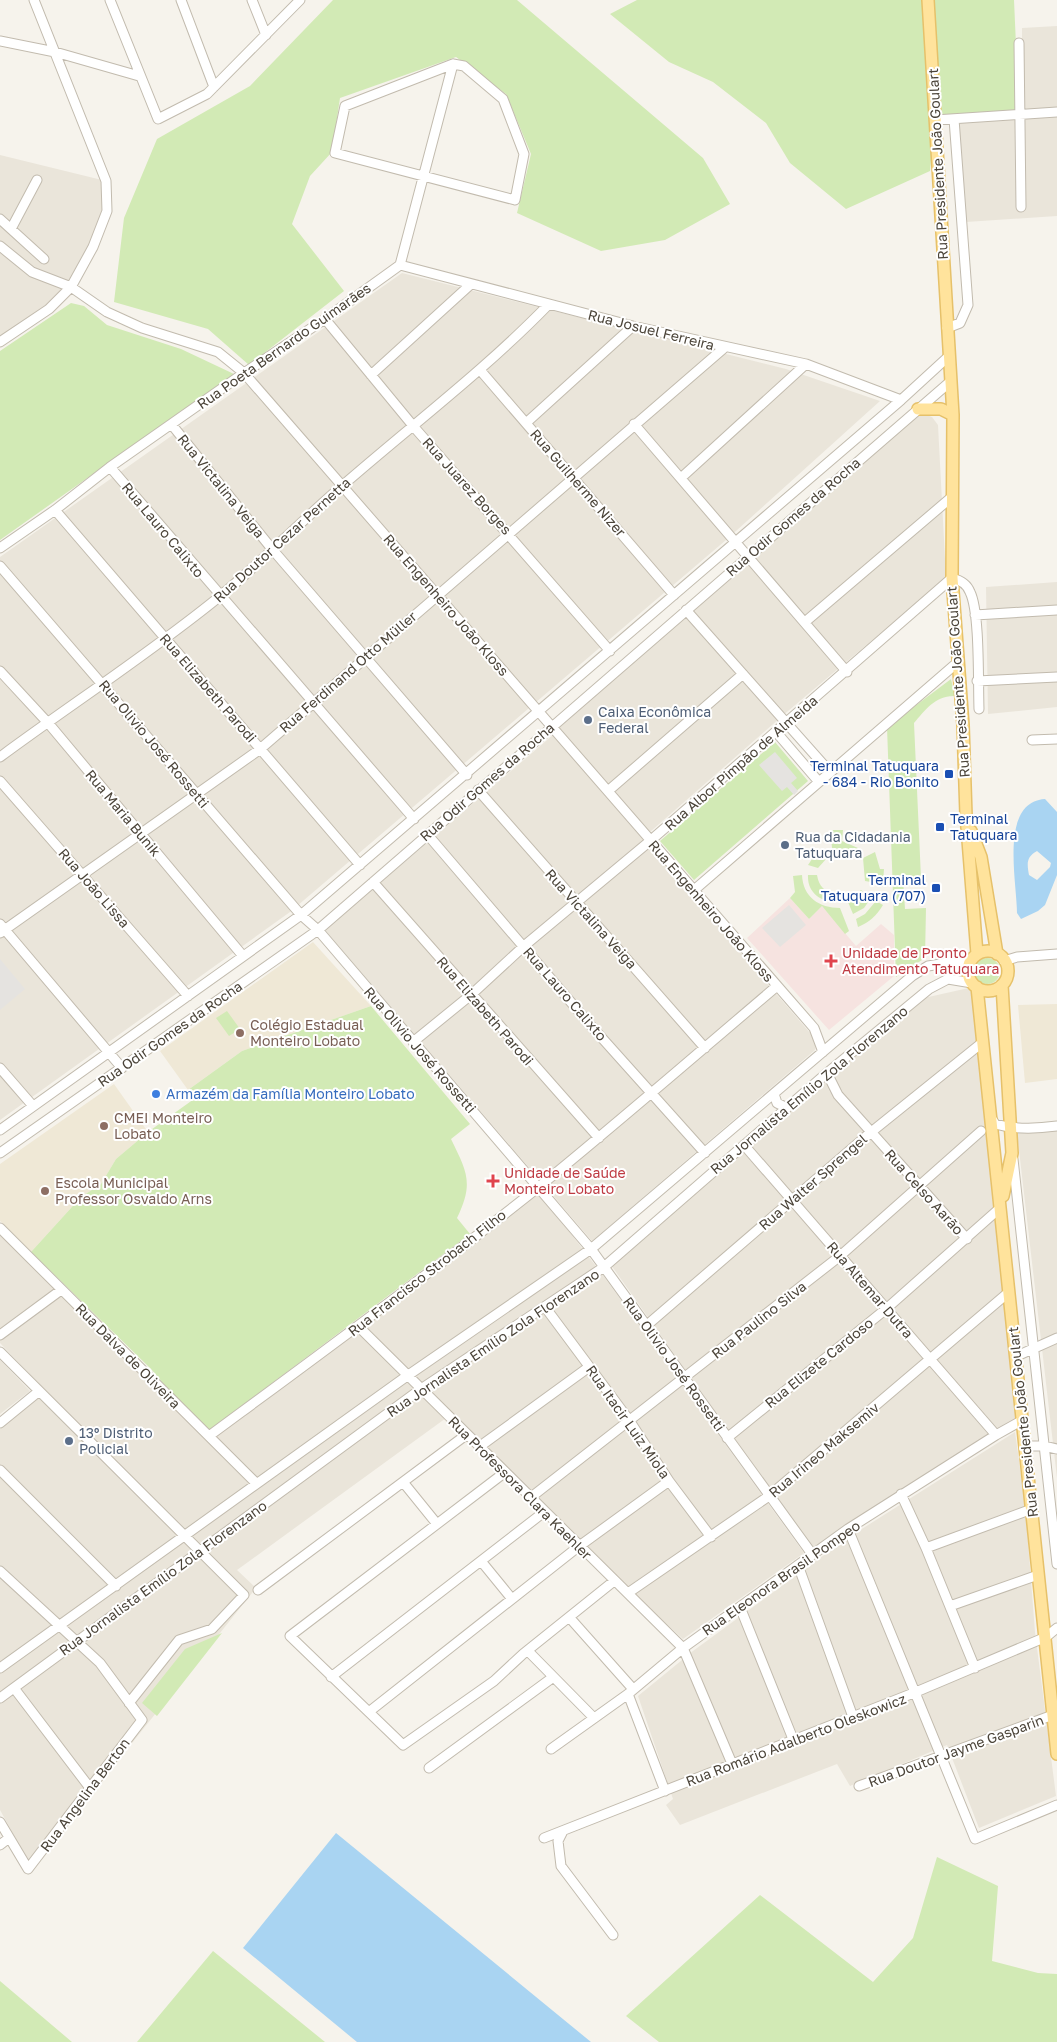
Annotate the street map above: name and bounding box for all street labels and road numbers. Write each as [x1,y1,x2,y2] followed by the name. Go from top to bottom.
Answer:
[924,68,951,260] street label: Rua Presidente João Goulart
[194,279,374,412] street label: Rua Poeta Bernardo Guimarães
[586,306,716,353] street label: Rua Josuel Ferreira
[527,425,630,540] street label: Rua Guilherme Nizer
[174,430,268,541] street label: Rua Victalina Veiga
[419,434,515,538] street label: Rua Juarez Borges
[722,454,863,580] street label: Rua Odir Gomes da Rocha
[210,474,354,606] street label: Rua Doutor Cezar Pernetta
[119,479,208,581] street label: Rua Lauro Calixto
[380,530,513,679] street label: Rua Engenheiro João Kloss
[942,586,973,778] street label: Rua Presidente João Goulart
[275,607,420,736] street label: Rua Ferdinand Otto Müller
[157,630,260,745] street label: Rua Elizabeth Parodi
[96,676,213,811] street label: Rua Olivio José Rossetti
[661,692,821,834] street label: Rua Albor Pimpão de Almeida
[416,719,557,845] street label: Rua Odir Gomes da Rocha
[82,766,165,860] street label: Rua Maria Bunik
[645,836,778,985] street label: Rua Engenheiro João Kloss
[55,845,133,931] street label: Rua João Lissa
[542,865,641,972] street label: Rua Victalina Veiga
[520,943,611,1044] street label: Rua Lauro Calixto
[434,953,537,1068] street label: Rua Elizabeth Parodi
[94,977,245,1090] street label: Rua Odir Gomes da Rocha
[361,983,480,1116] street label: Rua Olivio José Rossetti
[706,1002,911,1177] street label: Rua Jornalista Emílio Zola Florenzano
[755,1130,870,1233] street label: Rua Walter Sprengel
[881,1145,967,1238] street label: Rua Celso Aarão
[344,1206,509,1339] street label: Rua Francisco Strobach Filho
[824,1238,917,1341] street label: Rua Altemar Dutra
[383,1265,602,1420] street label: Rua Jornalista Emílio Zola Florenzano
[708,1277,809,1362] street label: Rua Paulino Silva
[620,1293,729,1434] street label: Rua Olivio José Rossetti
[72,1300,184,1412] street label: Rua Dalva de Oliveira
[761,1314,876,1411] street label: Rua Elizete Cardoso
[1004,1326,1041,1518] street label: Rua Presidente João Goulart
[583,1362,674,1482] street label: Rua Itacir Luiz Miola
[765,1398,882,1501] street label: Rua Irineo Maksemiv
[445,1412,596,1563] street label: Rua Professora Clara Kaehler
[56,1496,270,1659] street label: Rua Jornalista Emílio Zola Florenzano
[698,1516,863,1639] street label: Rua Eleonora Brasil Pompeo
[683,1690,908,1789] street label: Rua Romário Adalberto Oleskowicz
[866,1711,1046,1790] street label: Rua Doutor Jayme Gasparin
[36,1734,133,1855] street label: Rua Angelina Berton

